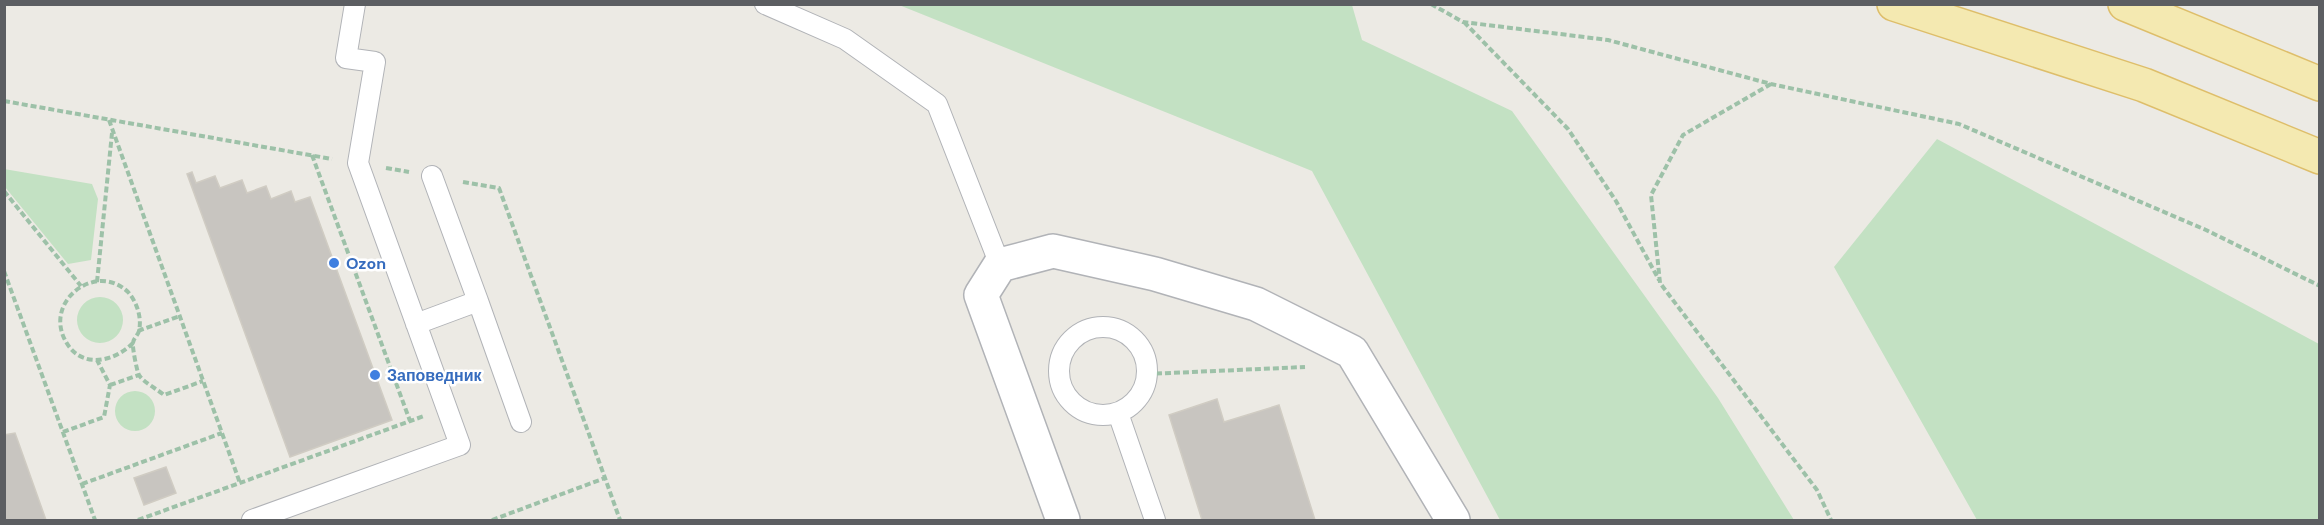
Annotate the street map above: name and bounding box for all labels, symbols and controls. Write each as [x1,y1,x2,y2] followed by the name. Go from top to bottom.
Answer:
[346,253,386,274] place label: Ozon
[327,256,341,270] marker: Ozon
[387,365,483,386] place label: Заповедник
[368,368,382,382] marker: Заповедник

